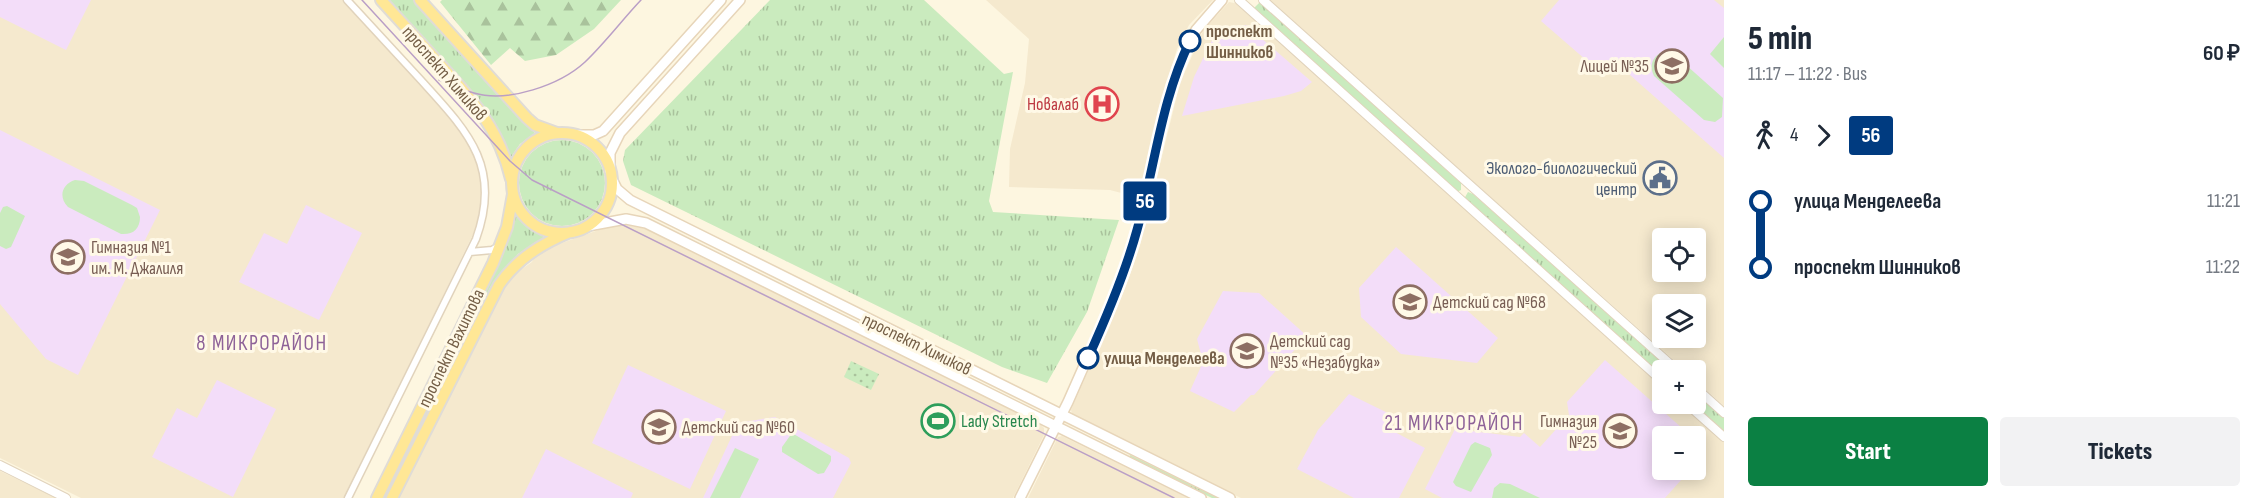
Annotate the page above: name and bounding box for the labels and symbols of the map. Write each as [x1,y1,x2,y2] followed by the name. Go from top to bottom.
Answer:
[1206,21,1274,63] place label: проспект Шинников
[398,22,491,125] street label: проспект Химиков
[1179,30,1201,52] marker: проспект Шинников
[1654,48,1690,84] school or university icon: Лицей №35
[1579,56,1649,77] place label: Лицей №35
[1084,86,1120,122] hospital icon: Новалаб
[1027,94,1079,115] place label: Новалаб
[1486,158,1637,200] place label: Эколого-биологический центр
[1642,160,1678,196] public building icon: Эколого-биологический центр
[1118,182,1172,220] line badge: 56
[91,237,183,279] place label: Гимназия №1 им. М. Джалиля
[50,239,86,275] school or university icon: Гимназия №1 им. М. Джалиля
[1392,284,1428,320] school or university icon: Детский сад №68
[414,286,489,411] street label: проспект Вахитова
[1433,292,1546,313] place label: Детский сад №68
[859,309,975,380] street label: проспект Химиков
[196,331,328,356] district label: 8 МИКРОРАЙОН
[1270,331,1380,373] place label: Детский сад №35 «Незабудка»
[1229,333,1265,369] school or university icon: Детский сад №35 «Незабудка»
[1077,347,1099,369] marker: улица Менделеева
[1104,348,1225,369] place label: улица Менделеева
[920,403,956,439] sports icon: Lady Stretch
[641,409,677,445] school or university icon: Детский сад №60
[961,411,1037,432] place label: Lady Stretch
[1384,411,1524,436] district label: 21 МИКРОРАЙОН
[1540,411,1597,453] place label: Гимназия №25
[1602,413,1638,449] school or university icon: Гимназия №25
[682,417,795,438] place label: Детский сад №60

